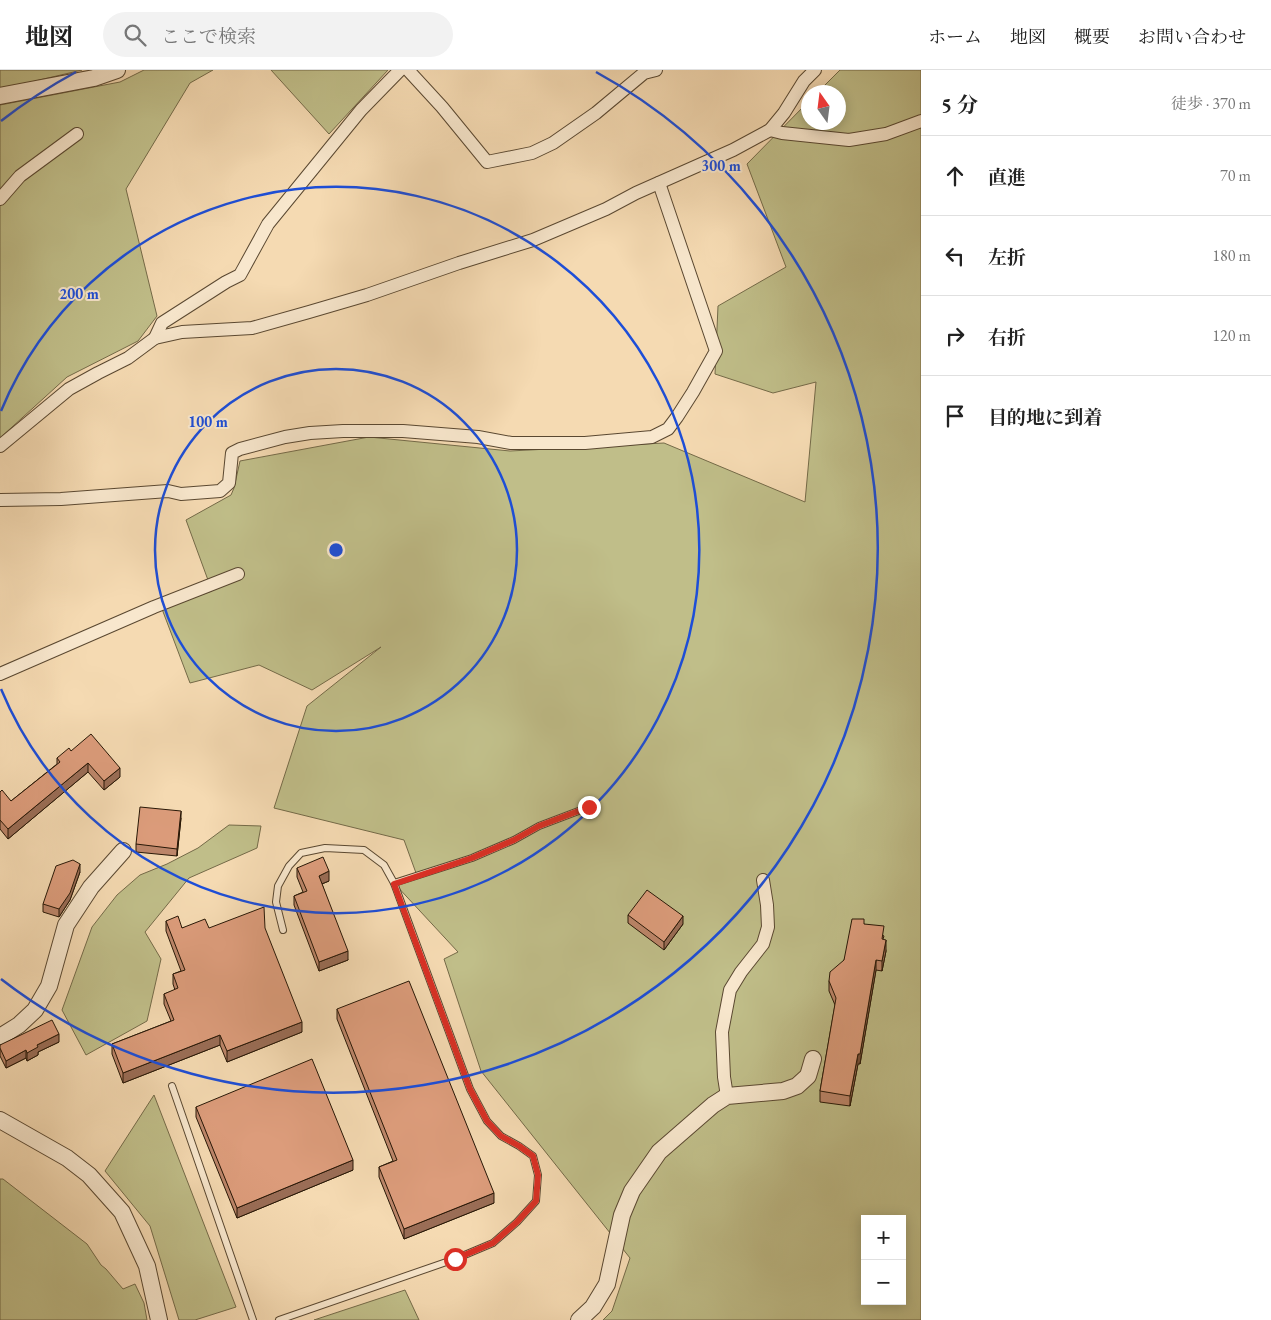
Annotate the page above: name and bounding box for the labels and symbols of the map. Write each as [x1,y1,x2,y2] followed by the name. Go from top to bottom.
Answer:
[801,85,846,130] north arrow
[701,156,741,175] text: 300 m
[59,284,99,303] text: 200 m
[188,412,228,431] text: 100 m
[327,541,345,559] centre of rings
[578,796,601,819] route end
[444,1248,467,1271] route start

